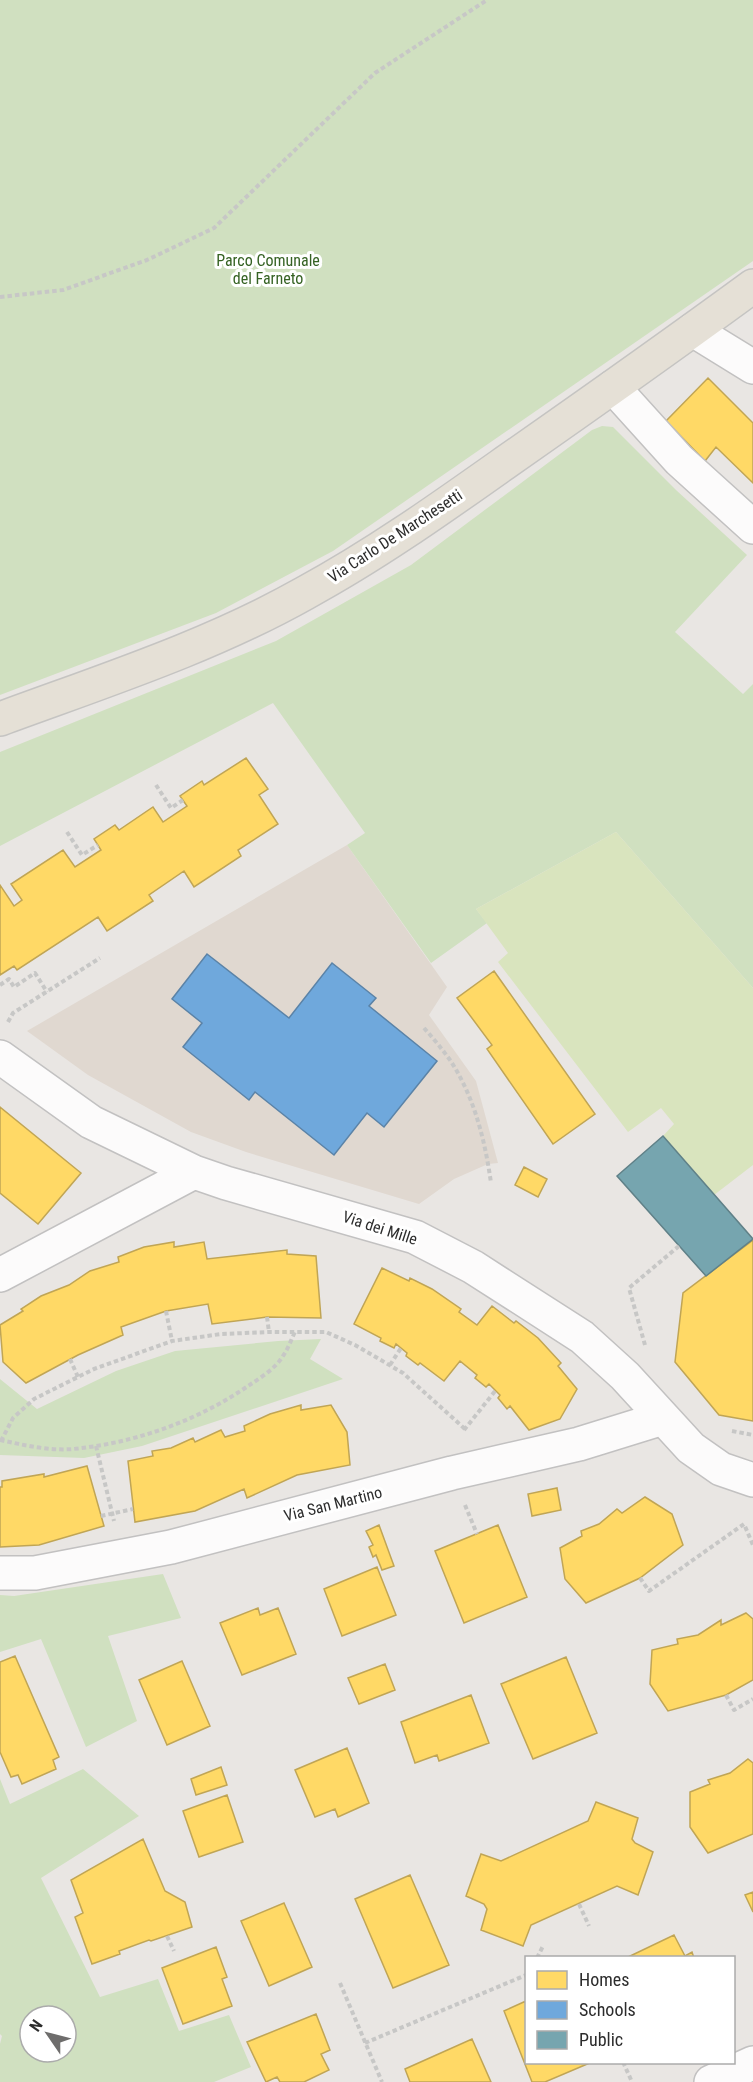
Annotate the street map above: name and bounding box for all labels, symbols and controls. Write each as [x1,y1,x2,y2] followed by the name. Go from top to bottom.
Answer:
[216,251,320,288] park label: Parco Comunale del Farneto
[324,485,466,587] street label: Via Carlo De Marchesetti
[340,1207,420,1249] street label: Via dei Mille
[282,1483,384,1525] street label: Via San Martino
[525,1956,735,2064] legend
[579,1969,629,1990] text: Homes
[579,1999,636,2020] text: Schools
[18,2004,78,2064] north arrow
[26,2016,47,2035] text: N
[579,2029,623,2050] text: Public

